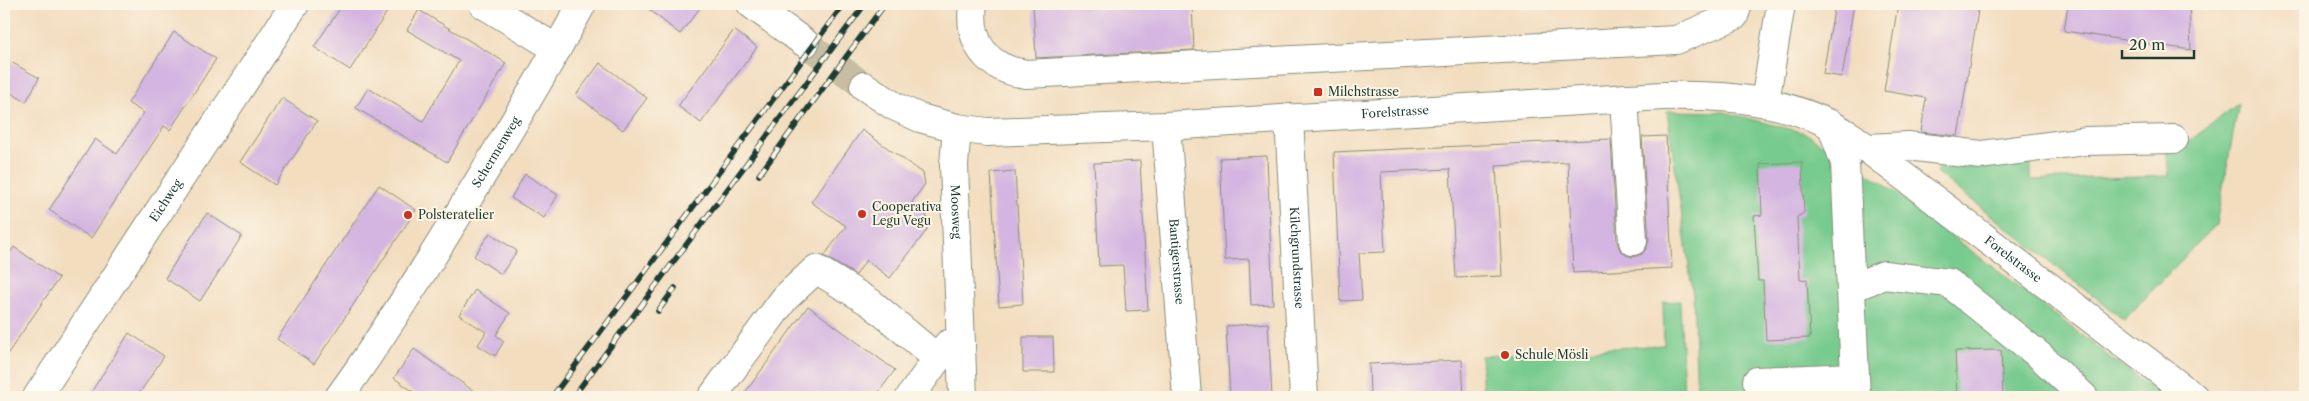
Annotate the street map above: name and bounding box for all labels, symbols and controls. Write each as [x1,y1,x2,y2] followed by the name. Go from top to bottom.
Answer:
[2122,28,2194,60] scale bar
[2129,35,2165,54] text: 20 m
[1328,84,1399,99] place label: Milchstrasse
[1312,86,1324,98] marker: Milchstrasse
[1361,102,1430,121] street label: Forelstrasse
[469,113,523,190] street label: Schermenweg
[146,175,185,225] street label: Eichweg
[948,184,965,240] street label: Moosweg
[872,199,942,228] place label: Cooperativa Legu Vegu
[1287,206,1307,309] street label: Kilchgrundstrasse
[418,207,494,222] place label: Polsteratelier
[856,208,868,220] marker: Cooperativa Legu Vegu
[402,209,414,221] marker: Polsteratelier
[1166,218,1188,305] street label: Bantigerstrasse
[1982,233,2045,286] street label: Forelstrasse
[1515,347,1589,362] place label: Schule Mösli
[1499,349,1511,361] marker: Schule Mösli

